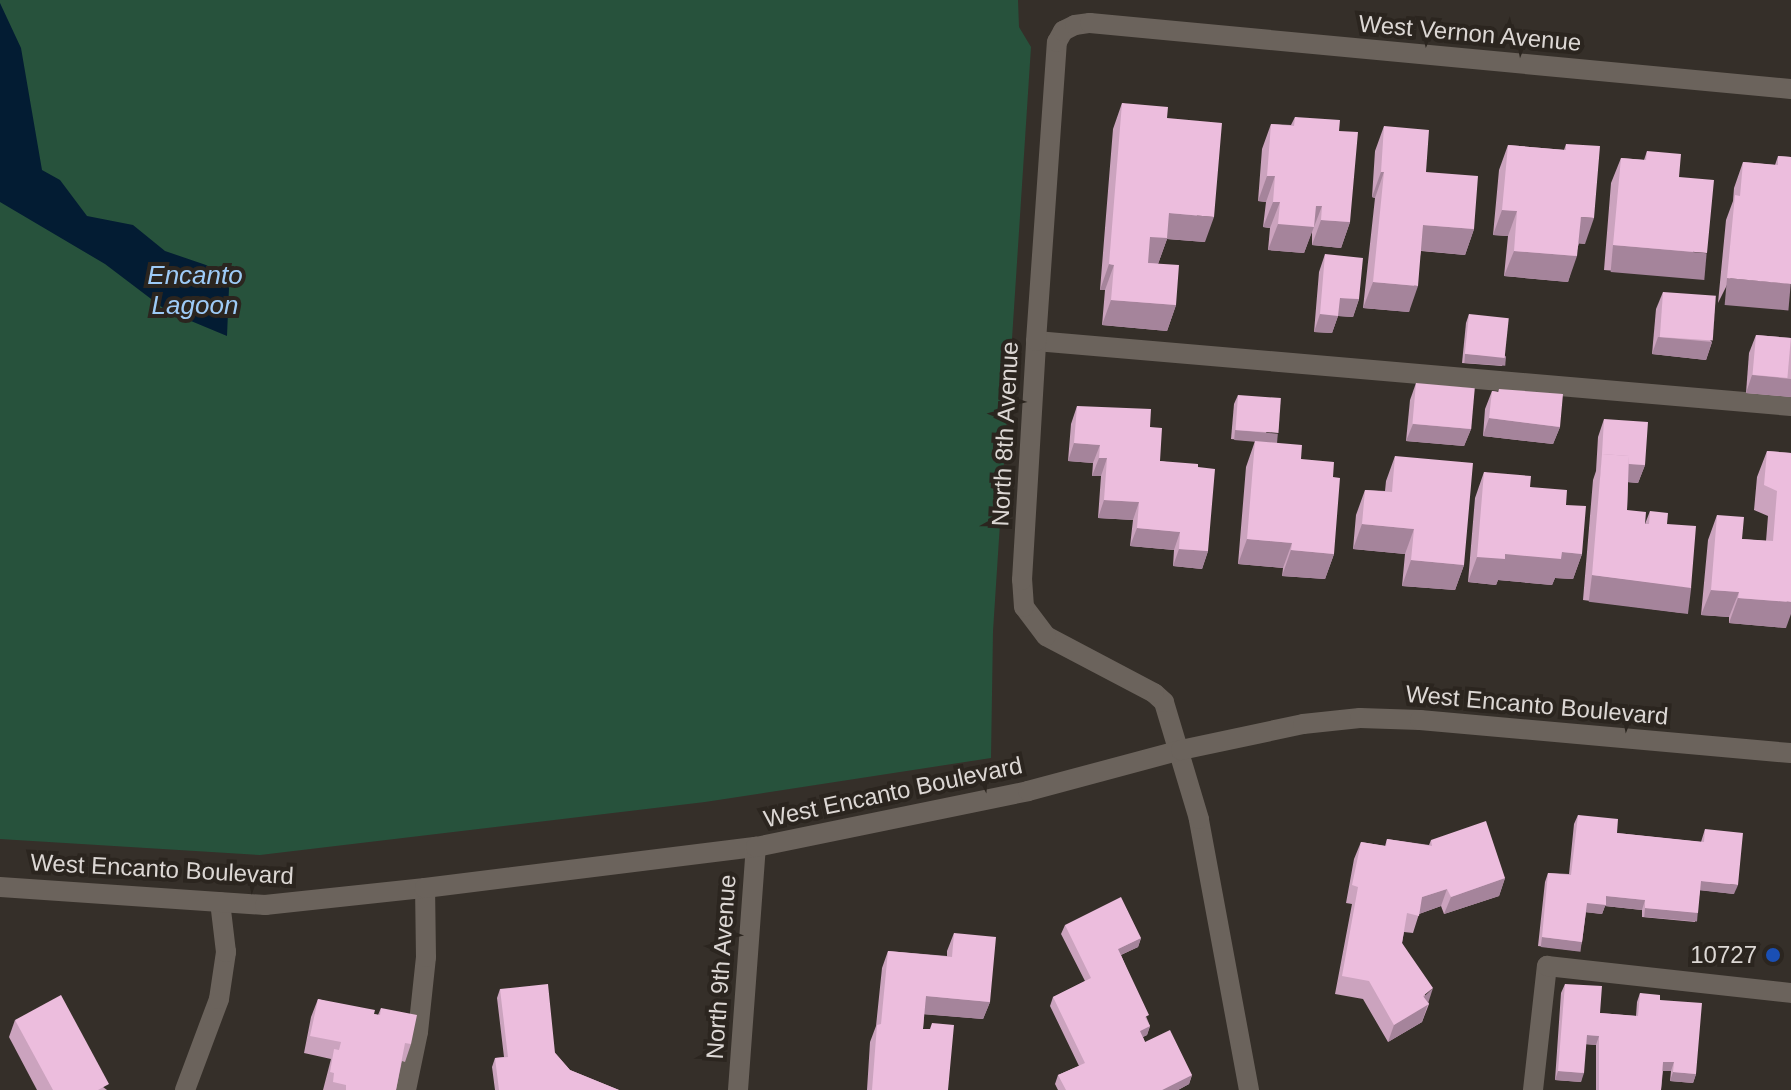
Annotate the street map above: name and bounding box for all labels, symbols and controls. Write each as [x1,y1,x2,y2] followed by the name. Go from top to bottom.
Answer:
[1357,9,1583,57] street label: West Vernon Avenue
[147,260,243,322] water label: Encanto Lagoon
[986,340,1024,528] street label: North 8th Avenue
[1404,679,1670,731] street label: West Encanto Boulevard
[761,751,1025,833] street label: West Encanto Boulevard
[30,848,294,890] street label: West Encanto Boulevard
[700,873,742,1061] street label: North 9th Avenue
[1690,941,1757,969] place label: 10727
[1764,946,1782,964] marker: 10727

